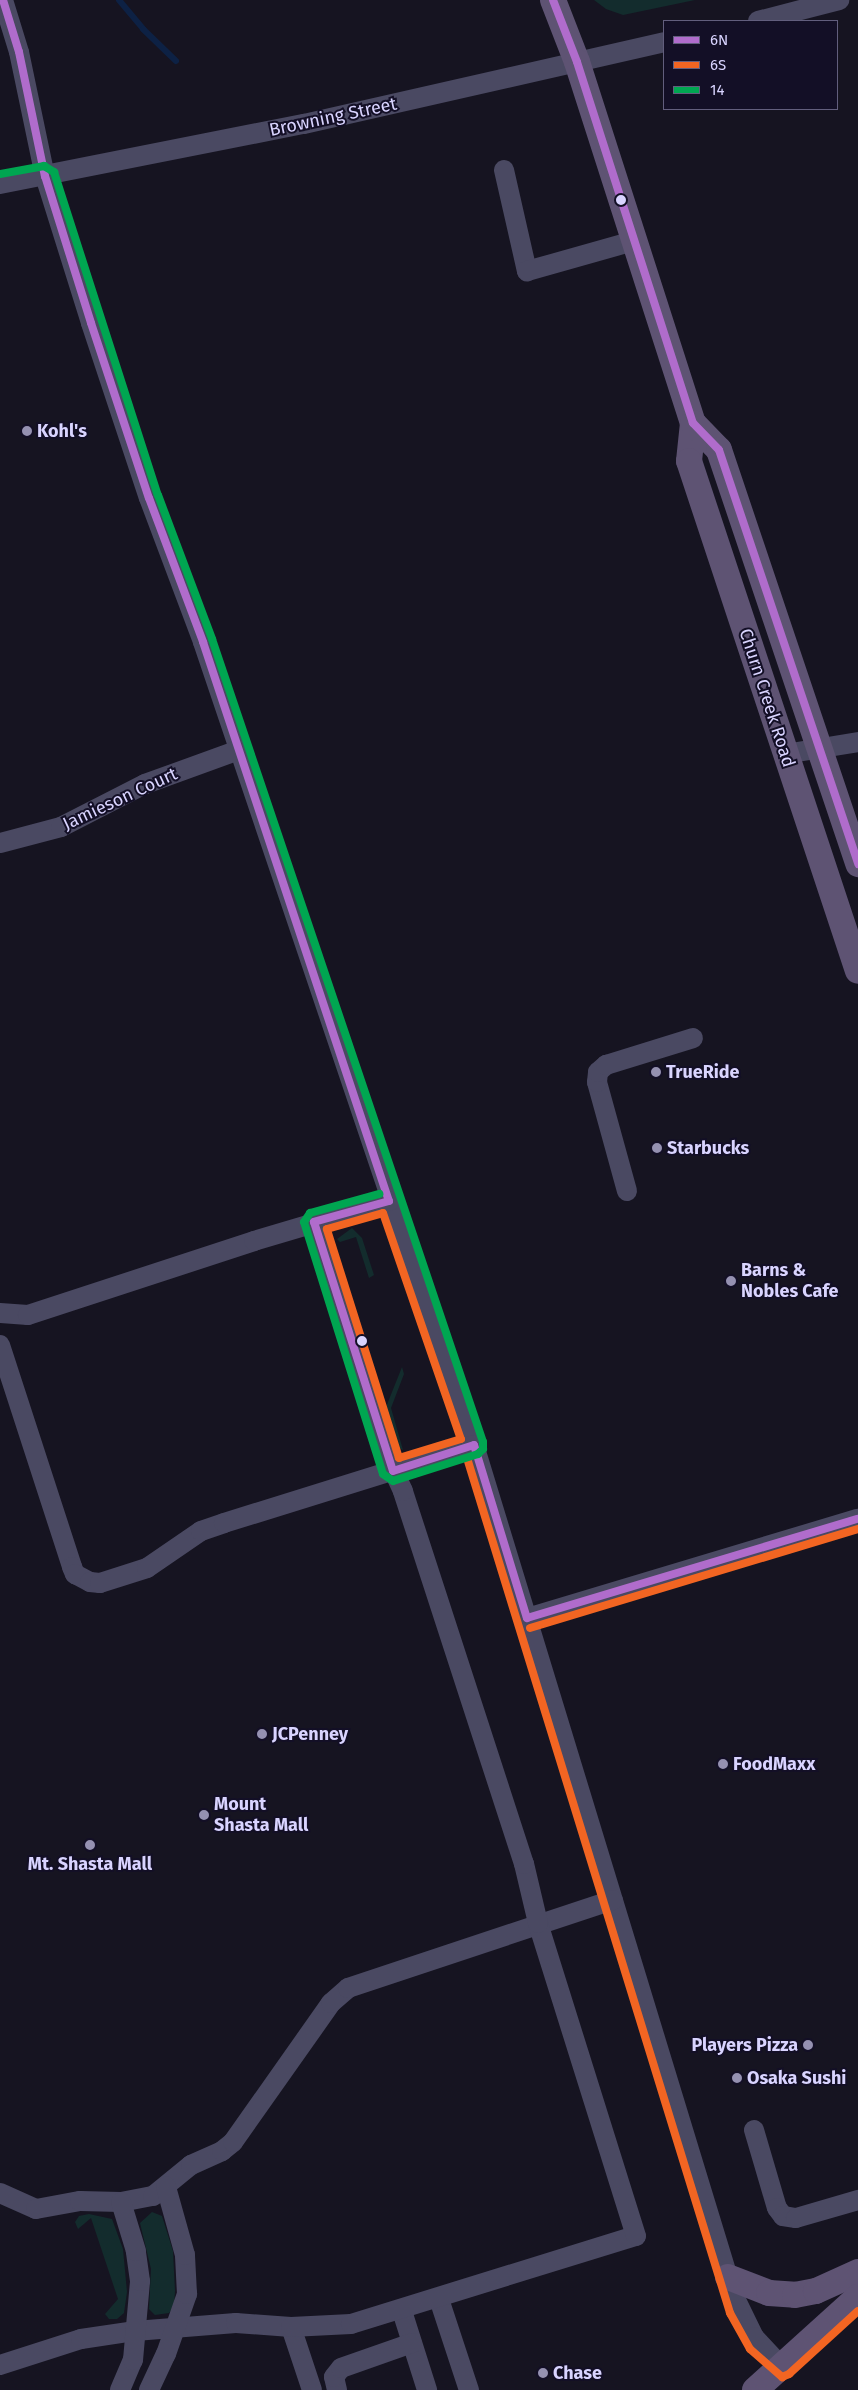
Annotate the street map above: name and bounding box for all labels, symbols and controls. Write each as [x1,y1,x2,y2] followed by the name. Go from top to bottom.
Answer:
[663,20,838,110] legend
[710,31,728,49] text: 6N
[710,56,726,74] text: 6S
[710,81,724,99] text: 14
[267,93,399,141] street label: Browning Street
[616,195,626,205] unlabelled marker
[37,420,87,442] place label: Kohl's
[21,425,33,437] marker: Kohl's
[734,626,800,770] street label: Churn Creek Road
[59,763,181,835] street label: Jamieson Court
[666,1061,740,1083] place label: TrueRide
[650,1066,662,1078] marker: TrueRide
[667,1137,749,1159] place label: Starbucks
[651,1142,663,1154] marker: Starbucks
[741,1260,839,1302] place label: Barns & Nobles Cafe
[725,1275,737,1287] marker: Barns & Nobles Cafe
[357,1336,367,1346] unlabelled marker
[272,1723,348,1745] place label: JCPenney
[256,1728,268,1740] marker: JCPenney
[733,1753,815,1775] place label: FoodMaxx
[717,1758,729,1770] marker: FoodMaxx
[214,1794,308,1836] place label: Mount Shasta Mall
[198,1809,210,1821] marker: Mount Shasta Mall
[84,1839,96,1851] marker: Mt. Shasta Mall
[28,1853,152,1875] place label: Mt. Shasta Mall
[691,2034,798,2056] place label: Players Pizza
[802,2039,814,2051] marker: Players Pizza
[747,2067,846,2089] place label: Osaka Sushi
[731,2072,743,2084] marker: Osaka Sushi
[553,2362,602,2384] place label: Chase
[537,2367,549,2379] marker: Chase

